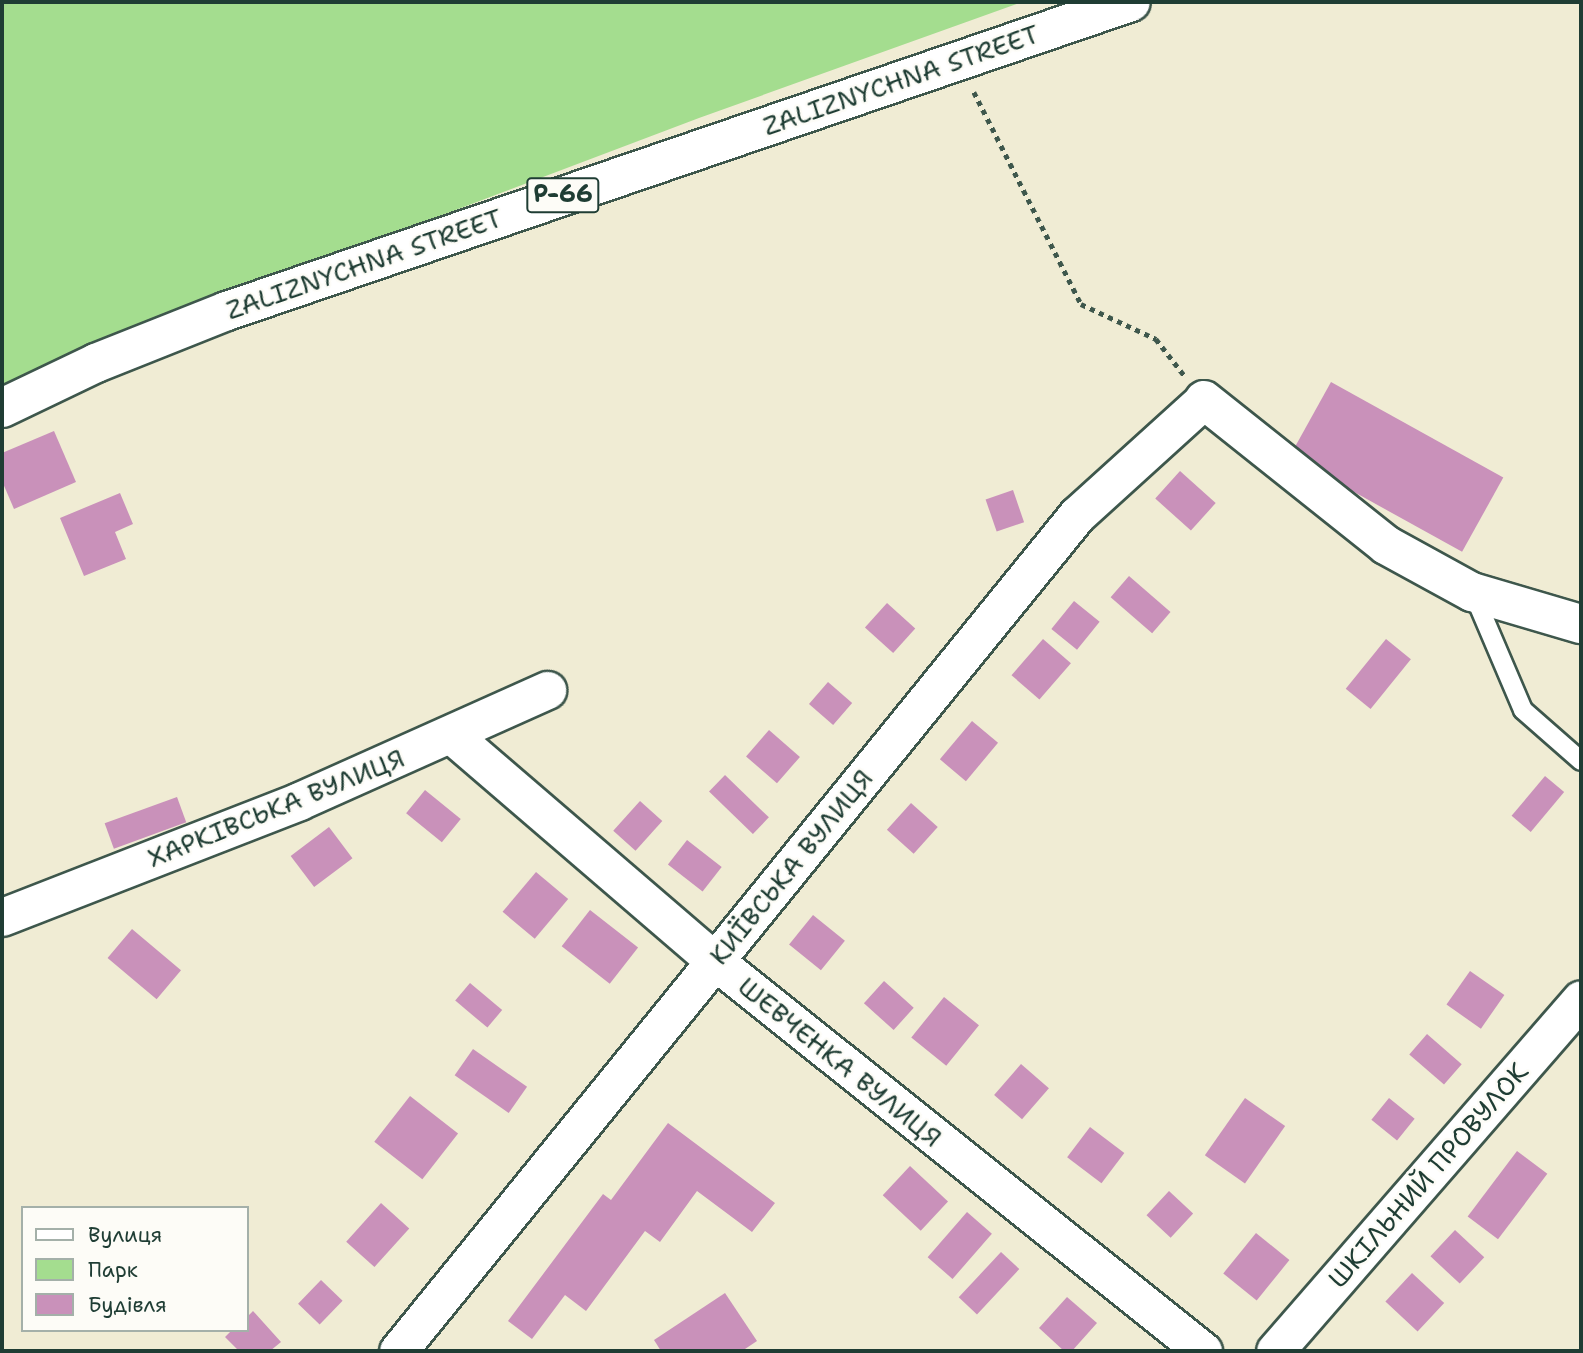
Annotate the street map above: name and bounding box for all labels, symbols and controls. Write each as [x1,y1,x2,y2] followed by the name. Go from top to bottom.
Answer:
[759,18,1043,142] street label: ZALIZNYCHNA STREET
[526,174,600,216] road number: Р-66
[222,202,506,326] street label: ZALIZNYCHNA STREET
[143,742,409,874] street label: ХАРКІВСЬКА ВУЛИЦЯ
[703,763,879,971] street label: КИЇВСЬКА ВУЛИЦЯ
[732,970,948,1154] street label: ШЕВЧЕНКА ВУЛИЦЯ
[1322,1056,1534,1294] street label: ШКІЛЬНИЙ ПРОВУЛОК
[21,1206,248,1332] legend
[88,1221,162,1249] text: Вулиця
[88,1256,138,1284] text: Парк
[88,1291,167,1319] text: Будівля

